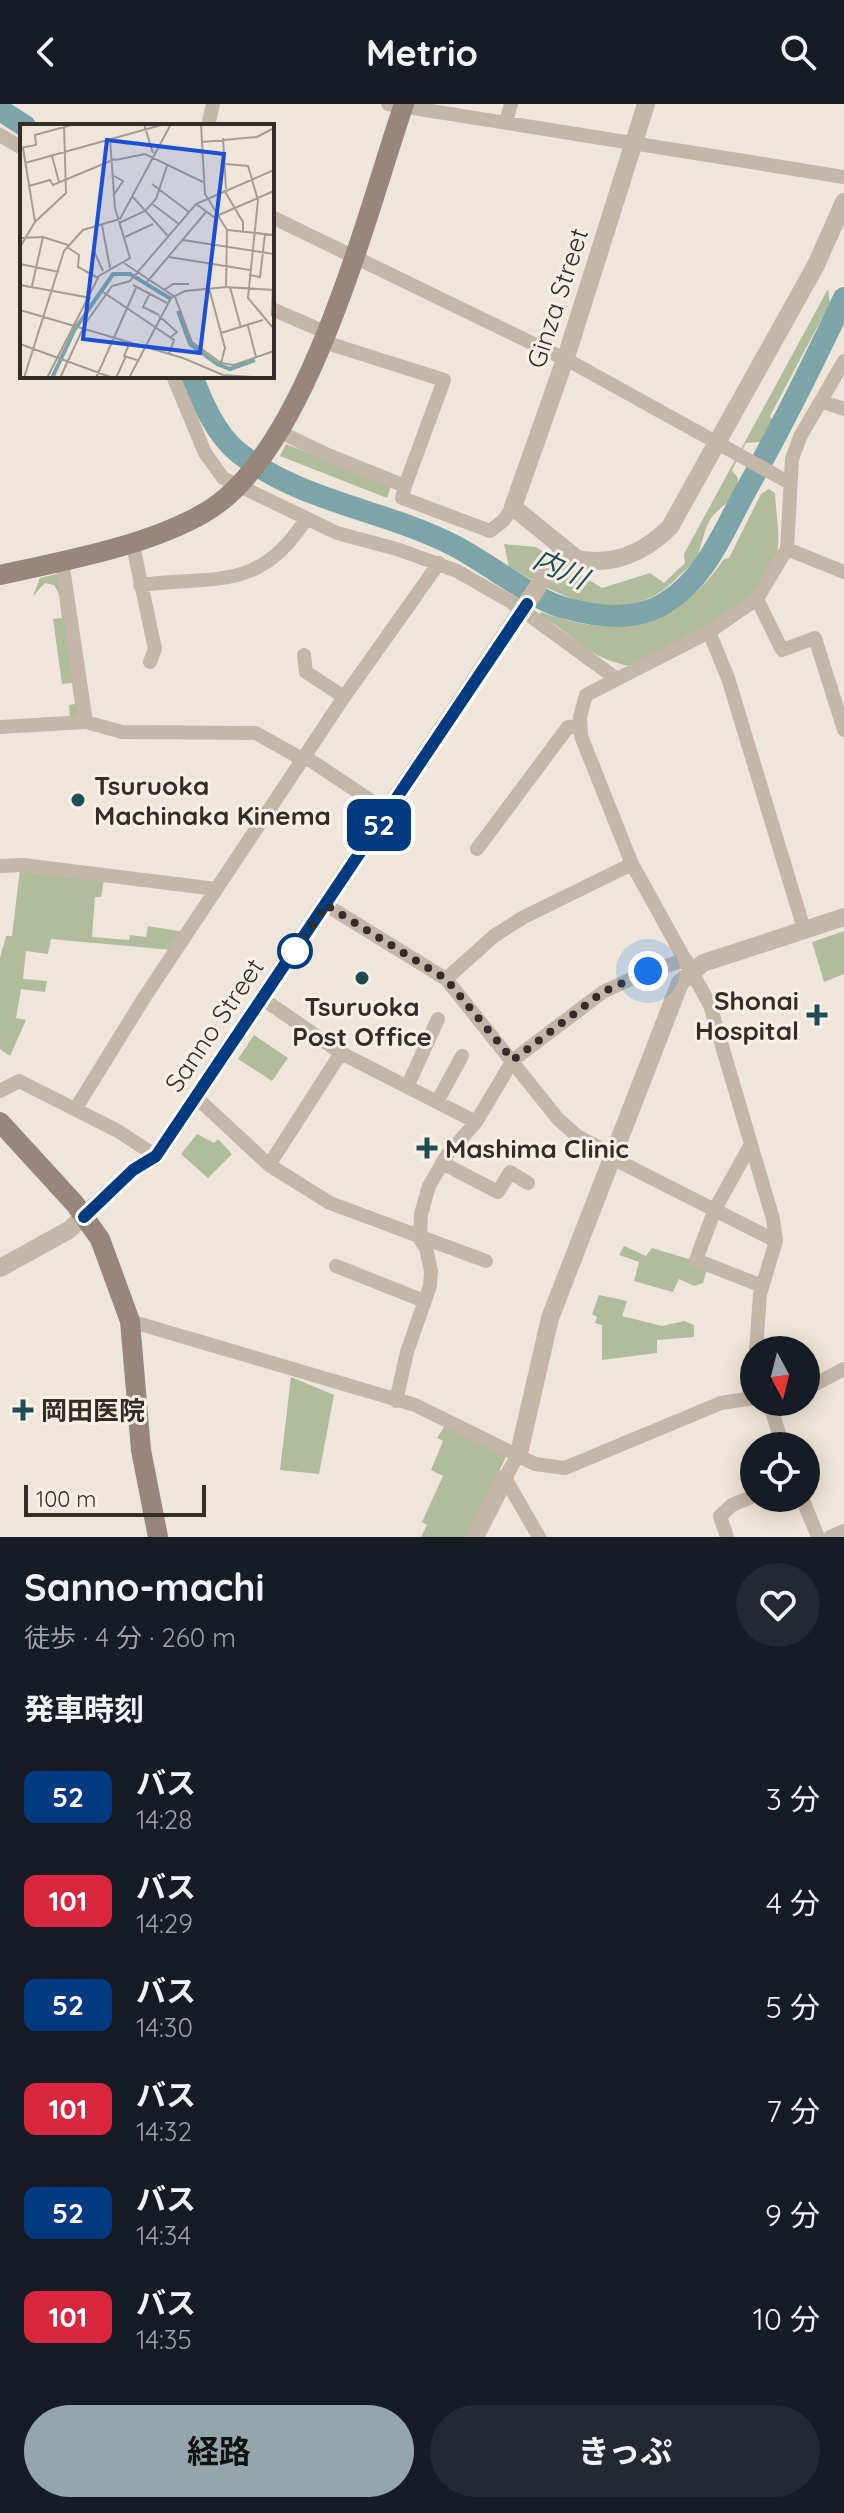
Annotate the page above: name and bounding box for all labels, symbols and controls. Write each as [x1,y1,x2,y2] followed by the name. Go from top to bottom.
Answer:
[24,30,68,74] icon: back
[366,30,478,75] text: Metrio
[776,30,820,74] icon: search
[20,124,274,378] inset map
[519,224,595,372] street label: Ginza Street
[528,540,596,597] water label: 内川
[94,769,331,832] place label: Tsuruoka Machinaka Kinema
[69,791,87,809] marker: Tsuruoka Machinaka Kinema
[343,799,415,851] line badge: 52
[363,807,395,842] text: 52
[278,934,312,968] unlabelled marker
[628,951,668,991] your location
[157,952,271,1098] street label: Sanno Street
[353,969,371,987] marker: Tsuruoka Post Office
[695,984,799,1047] place label: Shonai Hospital
[292,990,432,1053] place label: Tsuruoka Post Office
[806,1004,828,1026] marker: Shonai Hospital
[445,1132,629,1165] place label: Mashima Clinic
[416,1137,438,1159] marker: Mashima Clinic
[740,1336,820,1416] north arrow
[740,1336,820,1512] map controls
[41,1394,145,1427] place label: 岡田医院
[12,1399,34,1421] marker: 岡田医院
[740,1432,820,1512] button: locate
[24,1481,206,1517] scale bar
[36,1485,96,1513] text: 100 m
[24,1563,265,1611] text: Sanno-machi
[736,1563,820,1647] button: heart
[24,1621,236,1654] text: 徒歩 · 4 分 · 260 m
[24,1690,144,1728] text: 発車時刻
[136,1764,196,1802] text: バス
[52,1779,84,1814] text: 52
[766,1780,820,1818] text: 3 分
[136,1803,192,1836] text: 14:28
[136,1868,196,1906] text: バス
[49,1883,87,1918] text: 101
[766,1884,820,1922] text: 4 分
[136,1907,193,1940] text: 14:29
[136,1972,196,2010] text: バス
[52,1987,84,2022] text: 52
[765,1988,820,2026] text: 5 分
[136,2011,193,2044] text: 14:30
[136,2076,196,2114] text: バス
[49,2091,87,2126] text: 101
[766,2092,820,2130] text: 7 分
[136,2115,192,2148] text: 14:32
[136,2180,196,2218] text: バス
[52,2195,84,2230] text: 52
[765,2196,820,2234] text: 9 分
[136,2219,191,2252] text: 14:34
[136,2284,196,2322] text: バス
[49,2299,87,2334] text: 101
[753,2300,820,2338] text: 10 分
[136,2323,192,2356] text: 14:35
[24,2405,414,2497] button: 経路
[430,2405,820,2497] button: きっぷ

